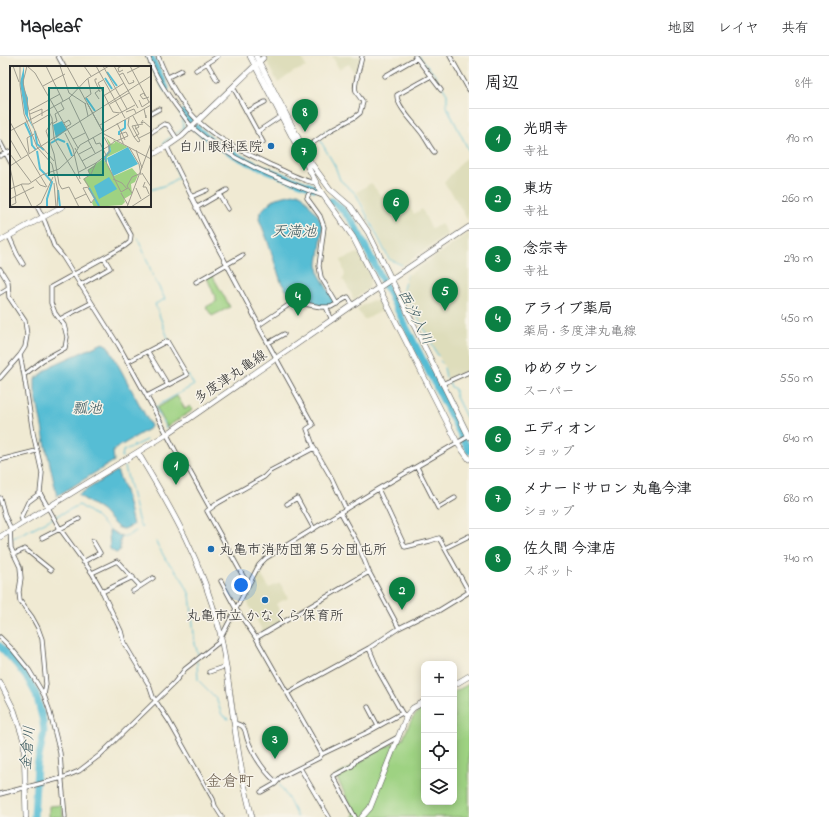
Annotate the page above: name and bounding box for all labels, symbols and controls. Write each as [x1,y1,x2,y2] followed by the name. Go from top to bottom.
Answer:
[20,14,82,41] text: Mapleaf
[668,18,696,39] text: 地図
[718,18,759,39] text: レイヤ
[781,18,809,39] text: 共有
[10,66,151,207] inset map
[485,71,519,96] text: 周辺
[795,74,813,93] text: 8件
[292,99,318,132] pin: 8
[523,118,568,140] text: 光明寺
[496,129,500,148] text: 1
[786,129,813,148] text: 190 m
[179,137,263,158] place label: 白川眼科医院
[291,138,317,171] pin: 7
[266,141,276,151] marker: 白川眼科医院
[523,142,549,161] text: 寺社
[523,178,553,200] text: 東坊
[383,189,409,222] pin: 6
[495,189,501,208] text: 2
[782,189,813,208] text: 260 m
[523,202,549,221] text: 寺社
[271,221,317,243] water label: 天満池
[523,238,568,260] text: 念宗寺
[495,249,501,268] text: 3
[784,249,813,268] text: 290 m
[523,262,549,281] text: 寺社
[432,278,458,311] pin: 5
[285,283,311,316] pin: 4
[392,286,439,349] water label: 西汐入川
[523,298,613,320] text: アライブ薬局
[495,309,501,328] text: 4
[781,309,813,328] text: 450 m
[523,322,636,341] text: 薬局 · 多度津丸亀線
[190,345,272,409] street label: 多度津丸亀線
[523,358,598,380] text: ゆめタウン
[494,369,502,388] text: 5
[779,369,813,388] text: 550 m
[523,382,574,401] text: スーパー
[72,398,103,420] water label: 瓢池
[523,418,597,440] text: エディオン
[495,429,501,448] text: 6
[783,429,813,448] text: 640 m
[523,442,574,461] text: ショップ
[163,452,189,485] pin: 1
[523,478,692,500] text: メナードサロン 丸亀今津
[495,489,501,508] text: 7
[783,489,813,508] text: 680 m
[523,502,574,521] text: ショップ
[523,538,617,560] text: 佐久間 今津店
[219,540,387,561] place label: 丸亀市消防団第５分団屯所
[206,544,216,554] marker: 丸亀市消防団第５分団屯所
[496,549,500,568] text: 8
[783,549,813,568] text: 740 m
[523,562,575,581] text: スポット
[231,575,251,595] your location
[389,577,415,610] pin: 2
[260,595,270,605] marker: 丸亀市立 かなくら保育所
[186,606,344,627] place label: 丸亀市立 かなくら保育所
[421,661,457,805] map controls
[421,661,457,697] button: +
[421,697,457,733] button: −
[15,725,41,771] water label: 金倉川
[262,726,288,759] pin: 3
[421,733,457,769] button: locate
[421,769,457,805] button: layers
[206,770,254,794] district label: 金倉町

